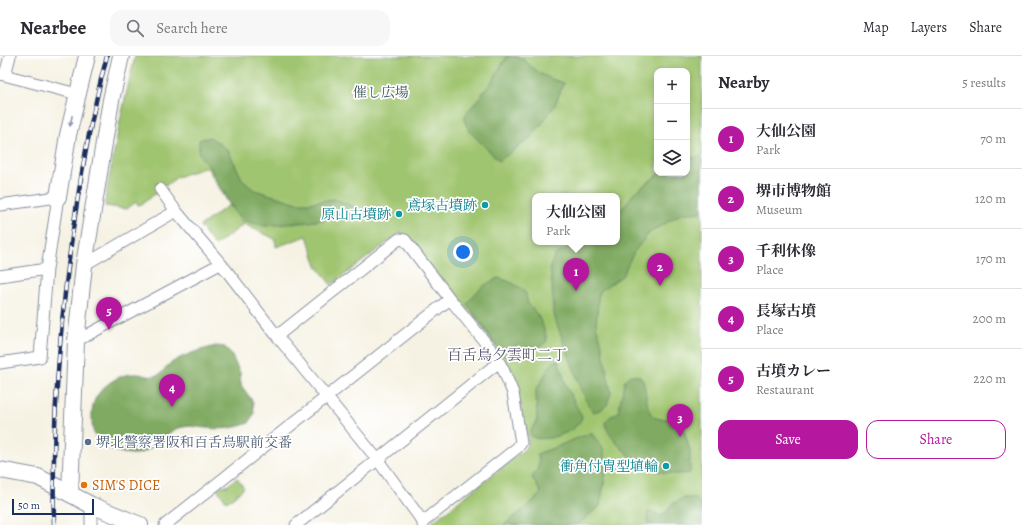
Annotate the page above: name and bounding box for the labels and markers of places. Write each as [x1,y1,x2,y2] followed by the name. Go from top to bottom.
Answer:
[407,196,477,215] place label: 鳶塚古墳跡
[480,200,490,210] marker: 鳶塚古墳跡
[321,205,391,224] place label: 原山古墳跡
[394,209,404,219] marker: 原山古墳跡
[647,253,673,286] pin: 2
[563,258,589,291] pin: 1
[96,297,122,330] pin: 5
[159,374,185,407] pin: 4
[667,404,693,437] pin: 3
[96,433,292,452] place label: 堺北警察署阪和百舌鳥駅前交番
[83,437,93,447] marker: 堺北警察署阪和百舌鳥駅前交番
[560,457,658,476] place label: 衝角付冑型埴輪
[661,461,671,471] marker: 衝角付冑型埴輪
[92,476,160,495] place label: SIM'S DICE
[79,480,89,490] marker: SIM'S DICE

